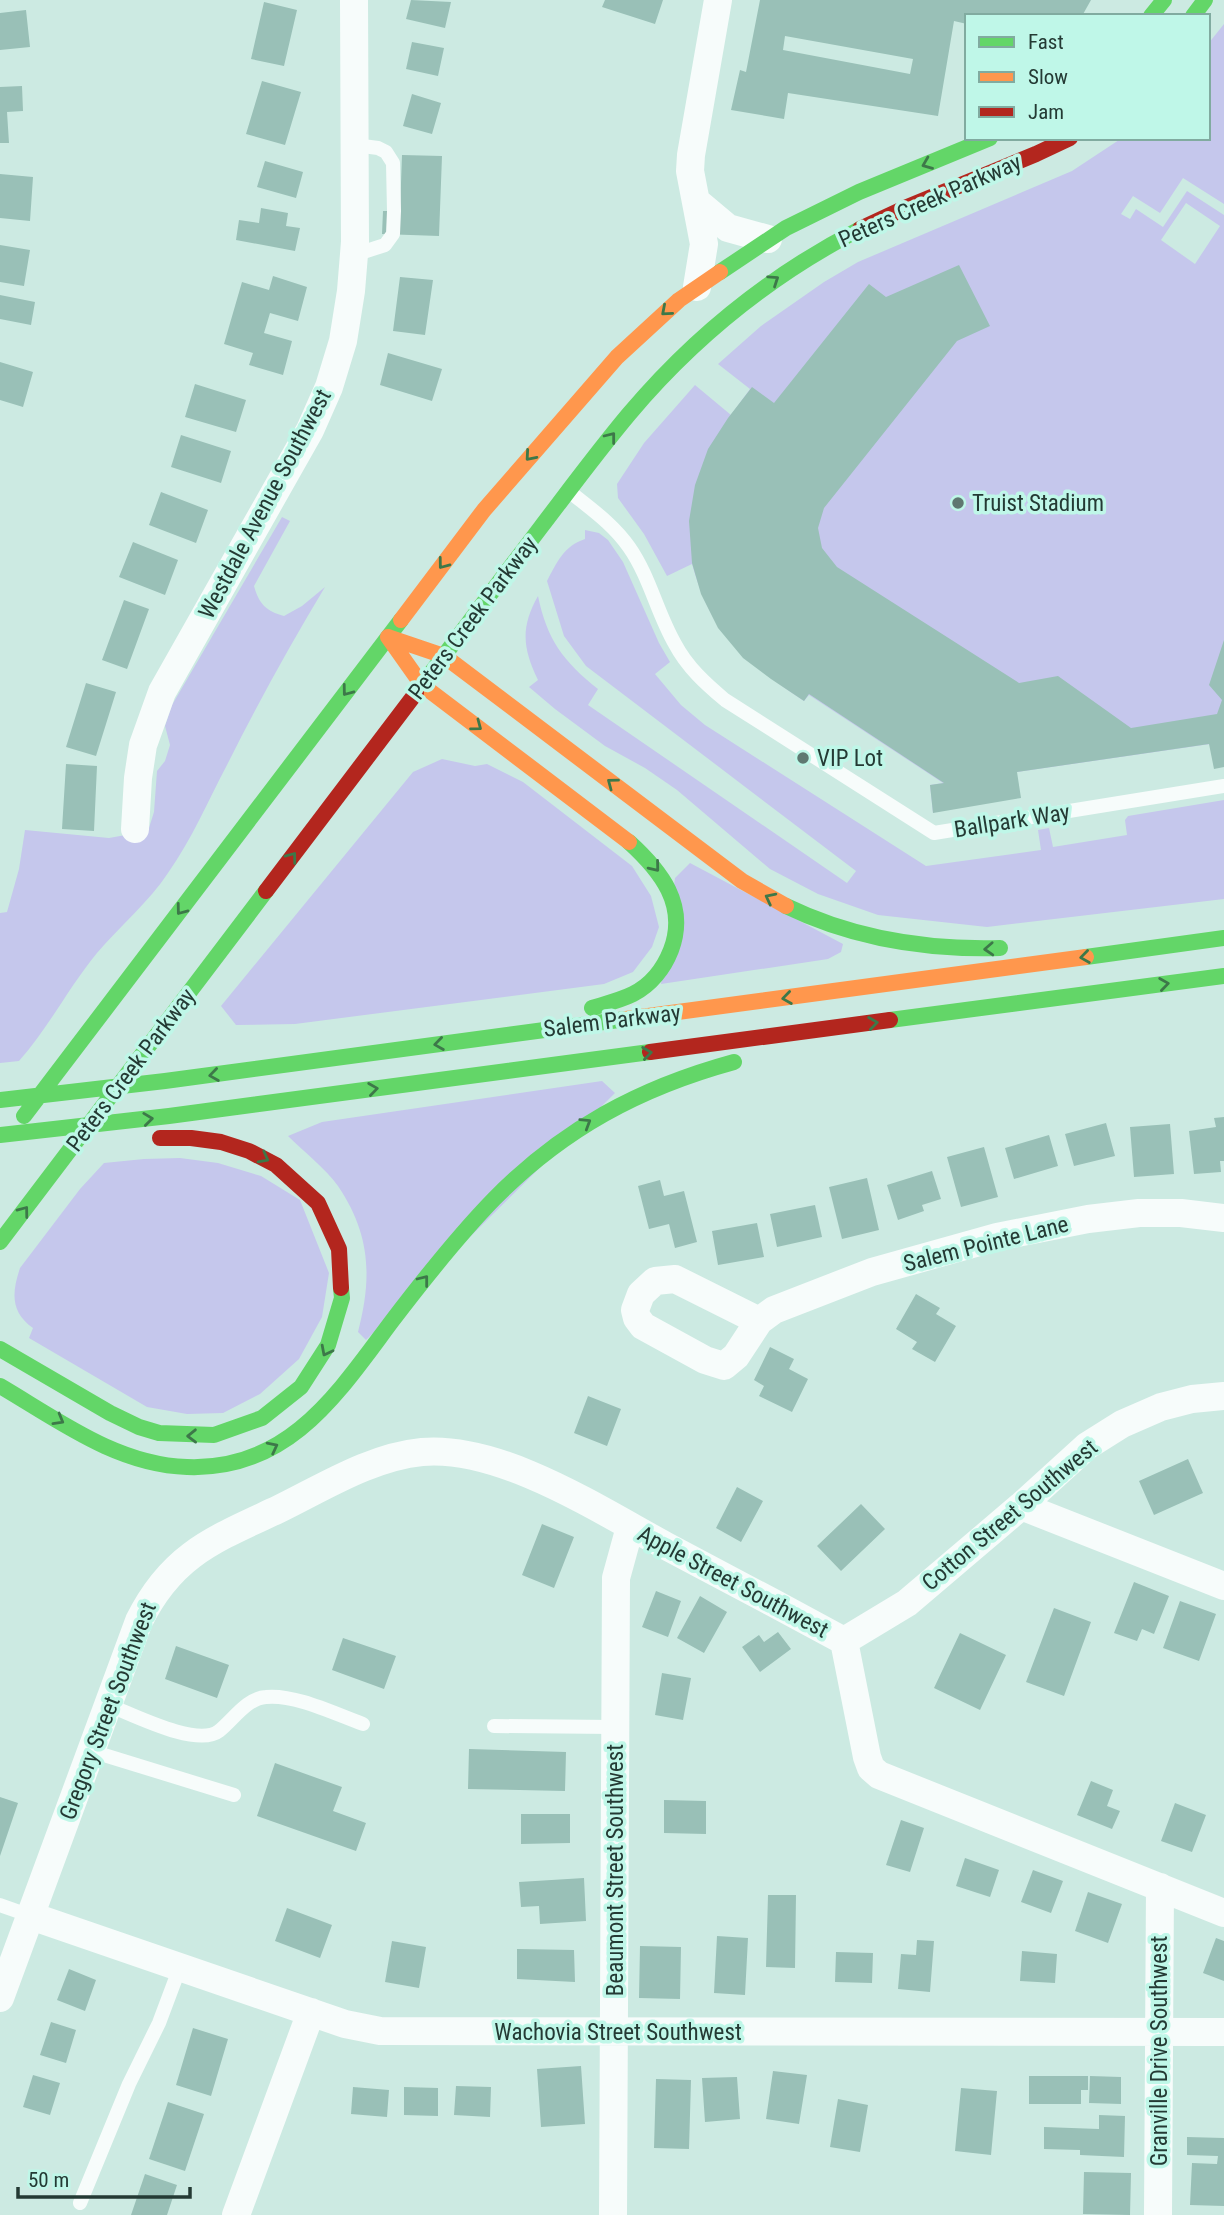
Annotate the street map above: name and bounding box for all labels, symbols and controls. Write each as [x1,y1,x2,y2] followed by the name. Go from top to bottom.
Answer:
[965,14,1210,140] legend
[1028,30,1064,54] text: Fast
[1028,65,1068,89] text: Slow
[1028,100,1064,124] text: Jam
[834,148,1026,253] street label: Peters Creek Parkway
[922,156,935,170] one-way arrow
[766,276,779,288] one-way arrow
[662,303,675,315] one-way arrow
[193,385,337,623] street label: Westdale Avenue Southwest
[602,432,615,444] one-way arrow
[526,448,538,461] one-way arrow
[972,490,1104,517] place label: Truist Stadium
[950,495,966,511] marker: Truist Stadium
[403,531,543,705] street label: Peters Creek Parkway
[439,556,451,569] one-way arrow
[342,683,355,696] one-way arrow
[469,717,481,730] one-way arrow
[817,745,883,772] place label: VIP Lot
[795,750,811,766] marker: VIP Lot
[607,779,619,791] one-way arrow
[952,798,1072,843] street label: Ballpark Way
[283,852,296,865] one-way arrow
[646,859,659,871] one-way arrow
[765,892,777,906] one-way arrow
[177,902,189,914] one-way arrow
[984,941,995,956] one-way arrow
[1080,949,1091,964] one-way arrow
[1158,976,1170,991] one-way arrow
[61,983,201,1157] street label: Peters Creek Parkway
[781,990,793,1005] one-way arrow
[542,999,683,1043] street label: Salem Parkway
[867,1016,879,1031] one-way arrow
[433,1036,445,1051] one-way arrow
[641,1046,653,1061] one-way arrow
[208,1067,219,1082] one-way arrow
[367,1082,379,1097] one-way arrow
[143,1112,154,1127] one-way arrow
[579,1118,592,1131] one-way arrow
[257,1150,269,1164] one-way arrow
[15,1206,28,1218] one-way arrow
[901,1210,1071,1278] street label: Salem Pointe Lane
[416,1276,429,1288] one-way arrow
[320,1344,334,1356] one-way arrow
[52,1412,65,1425] one-way arrow
[186,1428,197,1444] one-way arrow
[917,1434,1103,1596] street label: Cotton Street Southwest
[266,1442,278,1456] one-way arrow
[633,1520,833,1644] street label: Apple Street Southwest
[54,1598,162,1824] street label: Gregory Street Southwest
[602,1744,629,1996] street label: Beaumont Street Southwest
[1146,1936,1173,2166] street label: Granville Drive Southwest
[494,2019,742,2046] street label: Wachovia Street Southwest
[18,2156,189,2200] scale bar
[28,2168,69,2192] text: 50 m

